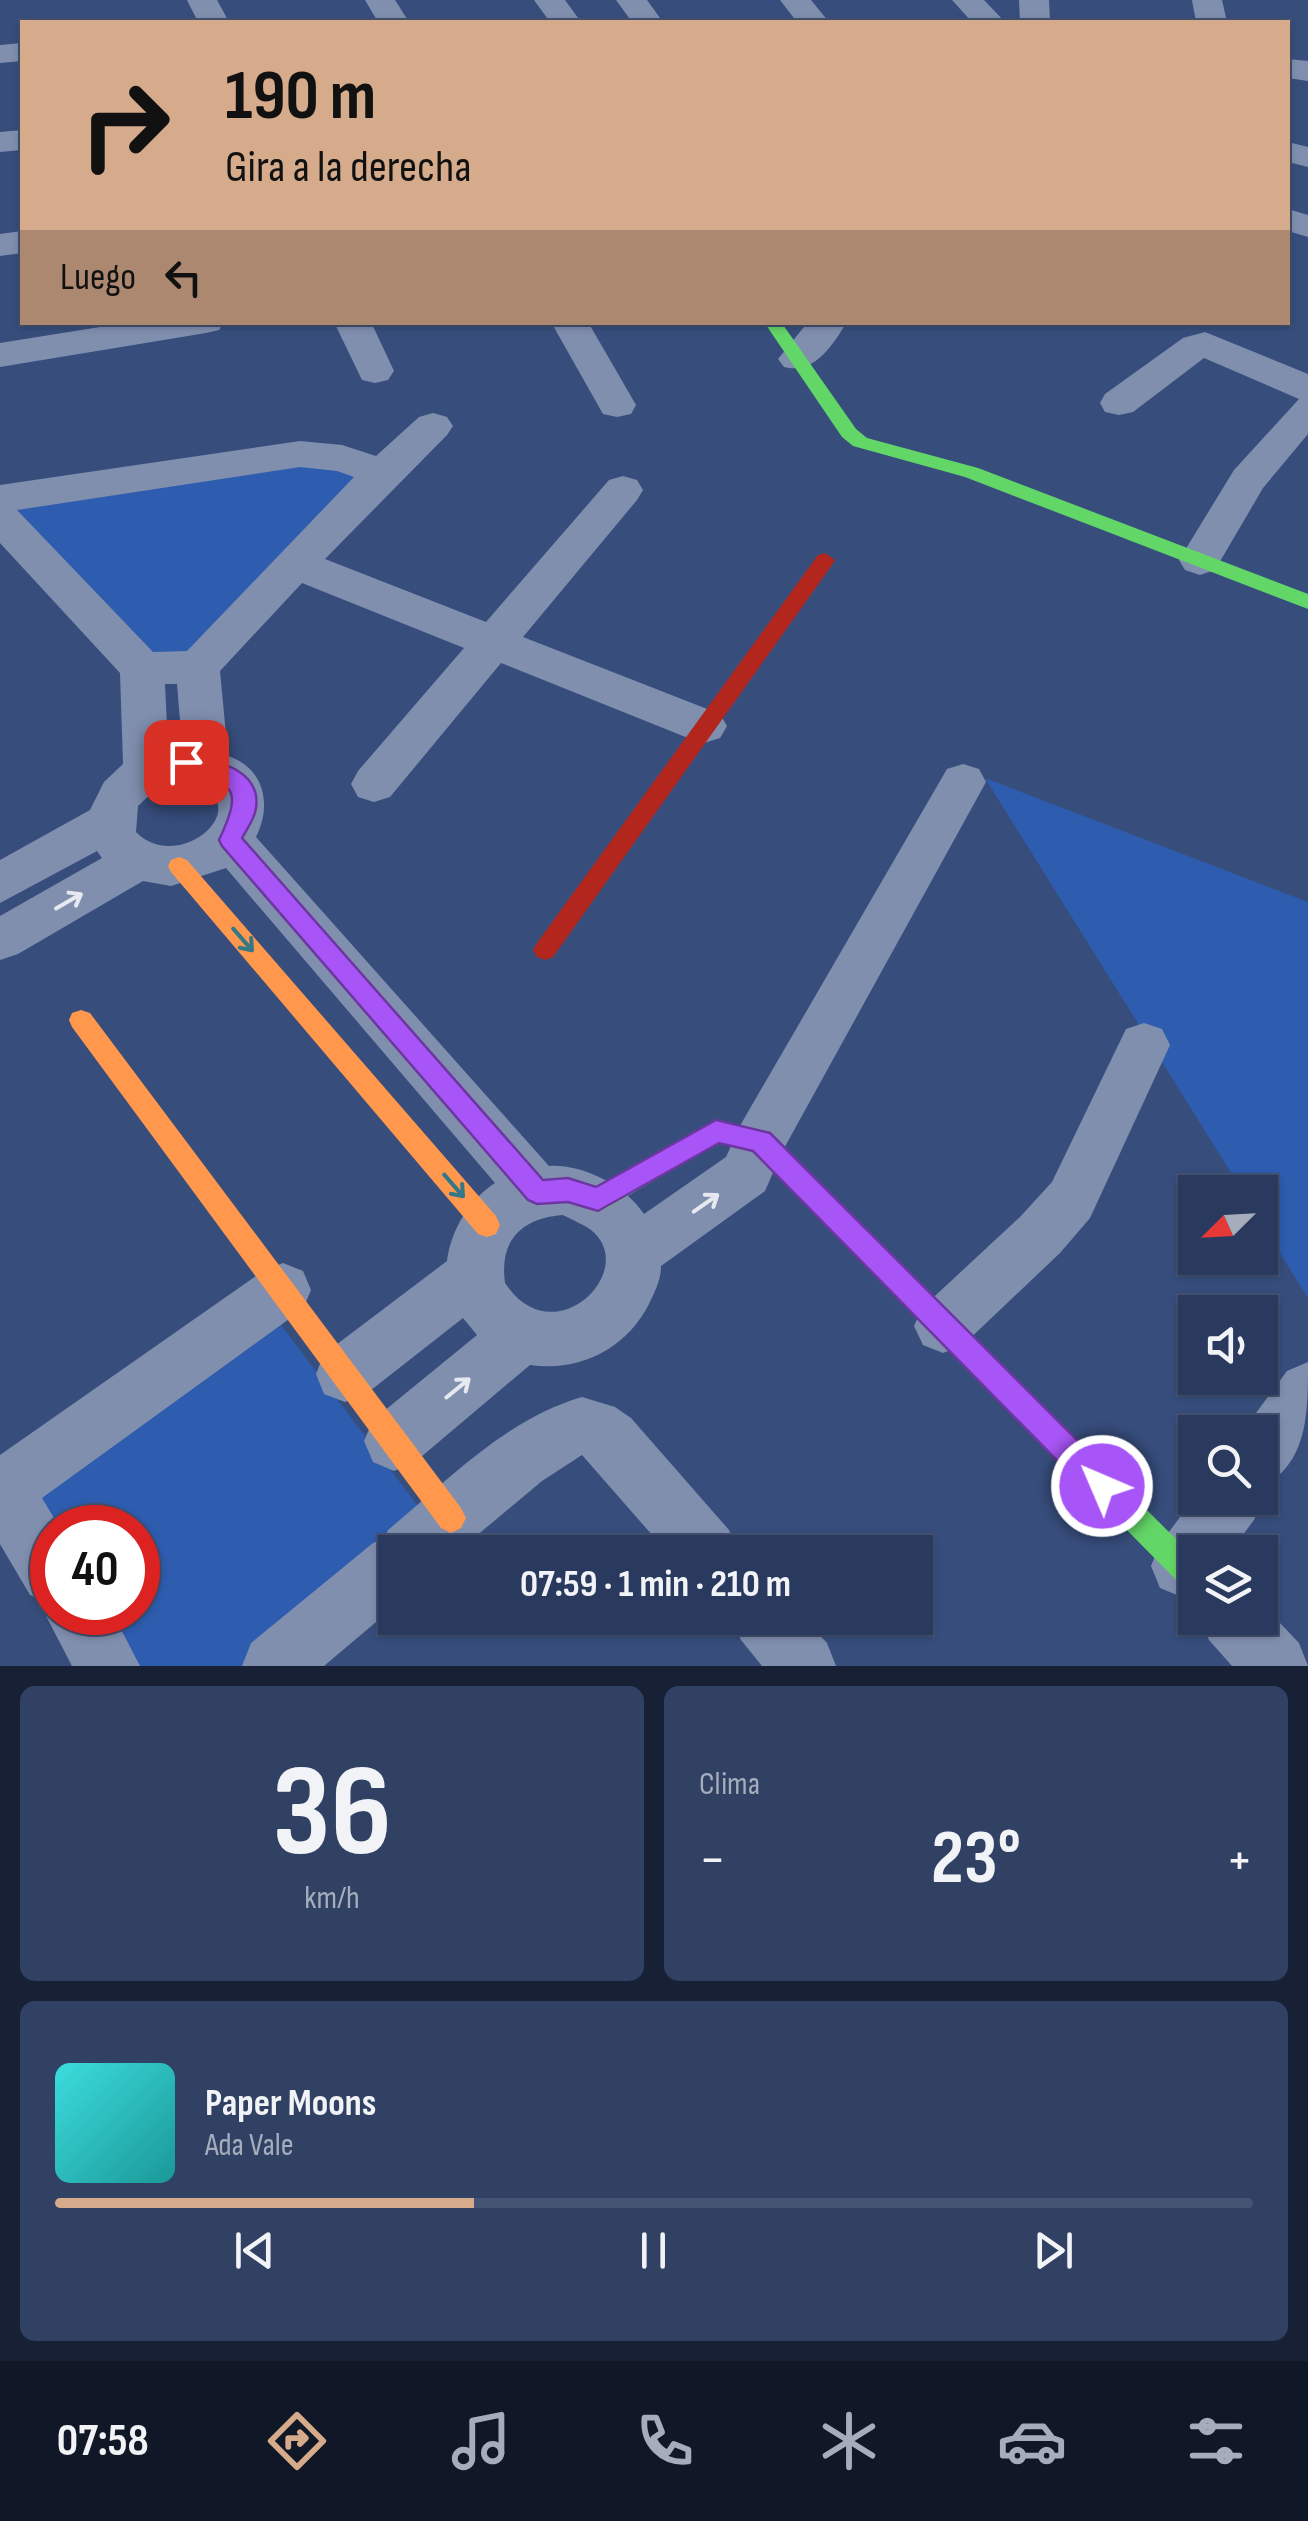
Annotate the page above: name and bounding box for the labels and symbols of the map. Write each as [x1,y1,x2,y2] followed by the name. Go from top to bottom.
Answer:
[144,720,229,805] pin
[54,890,83,910] one-way arrow
[232,926,254,952] one-way arrow
[443,1173,465,1199] one-way arrow
[1178,1175,1278,1275] north arrow
[691,1193,719,1214] one-way arrow
[444,1377,470,1399] one-way arrow
[1050,1434,1154,1538] position arrow
[30,1505,160,1635] speed limit sign: 40

